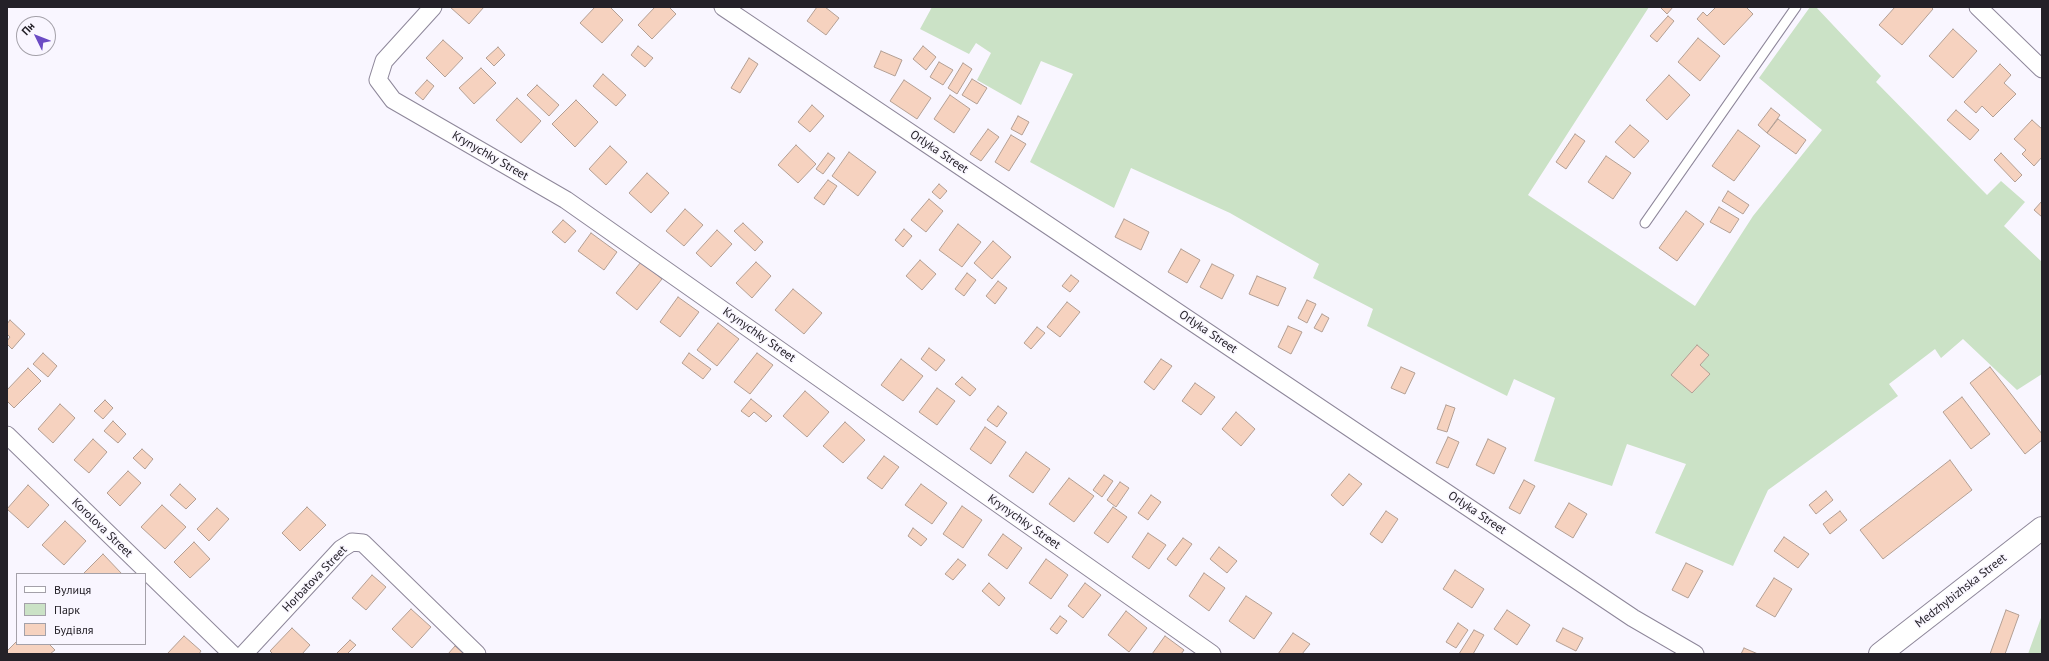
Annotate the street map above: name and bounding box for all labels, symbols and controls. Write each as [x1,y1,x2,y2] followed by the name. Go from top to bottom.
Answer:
[16,16,56,56] north arrow
[18,19,37,38] text: Пн
[907,127,971,177] street label: Orlyka Street
[449,128,531,184] street label: Krynychky Street
[720,305,798,365] street label: Krynychky Street
[1176,307,1240,357] street label: Orlyka Street
[1445,488,1509,538] street label: Orlyka Street
[985,492,1063,552] street label: Krynychky Street
[69,495,135,561] street label: Korolova Street
[280,543,350,615] street label: Horbatova Street
[1913,551,2009,631] street label: Medzhybizhska Street
[16,573,146,645] legend
[54,582,91,597] text: Вулиця
[54,602,80,617] text: Парк
[54,622,93,637] text: Будівля

